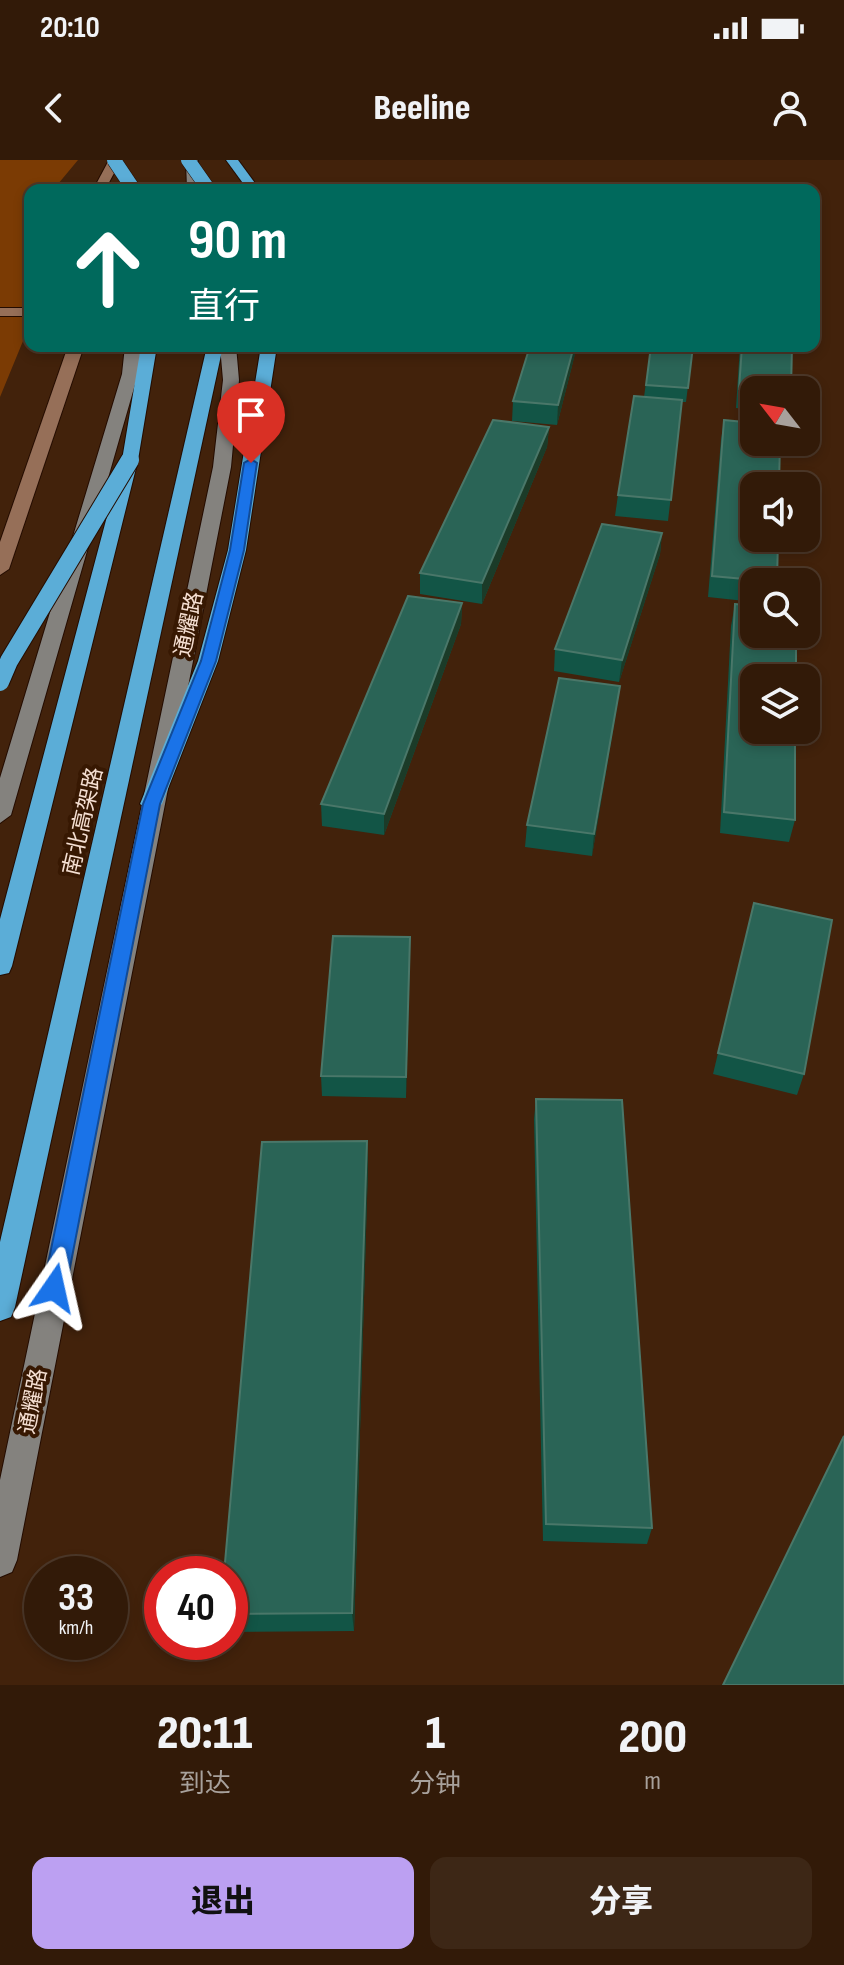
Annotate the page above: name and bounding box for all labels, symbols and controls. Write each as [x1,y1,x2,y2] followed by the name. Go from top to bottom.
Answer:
[40,10,100,46] text: 20:10
[32,86,76,130] icon: back
[768,86,812,130] icon: person
[374,87,470,130] text: Beeline
[188,208,287,275] text: 90 m
[56,216,160,320] icon: ahead
[188,286,260,329] text: 直行
[740,376,820,456] north arrow
[740,376,820,744] map controls
[217,381,285,463] pin
[229,393,273,437] icon: arrive
[740,472,820,552] button: sound
[740,568,820,648] button: search
[169,589,210,659] street label: 通耀路
[740,664,820,744] button: layers
[58,765,109,878] street label: 南北高架路
[12,1246,96,1330] position arrow
[14,1366,53,1436] street label: 通耀路
[144,1556,248,1660] speed limit sign: 40
[58,1574,94,1622] text: 33
[59,1616,93,1640] text: km/h
[157,1705,252,1762] text: 20:11
[426,1705,445,1762] text: 1
[618,1709,687,1766] text: 200
[644,1766,661,1797] text: m
[179,1769,231,1800] text: 到达
[409,1769,461,1800] text: 分钟
[32,1857,414,1949] button: 退出
[430,1857,812,1949] button: 分享

